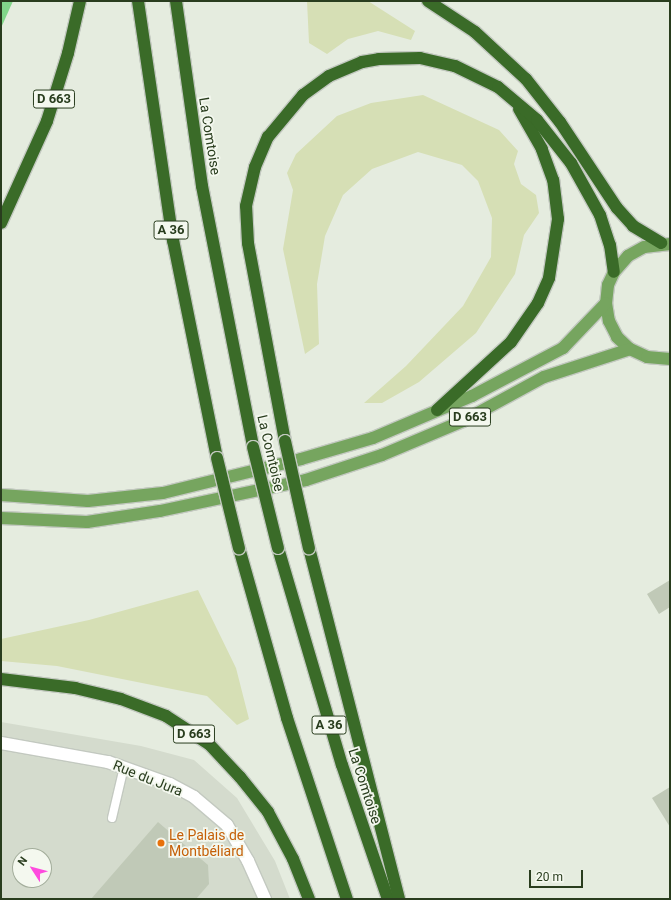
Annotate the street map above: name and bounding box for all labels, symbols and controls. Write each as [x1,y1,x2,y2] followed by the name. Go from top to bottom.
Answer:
[32,88,76,110] road number: D 663
[196,96,224,176] street label: La Comtoise
[153,219,189,241] road number: A 36
[448,406,492,428] road number: D 663
[254,413,288,493] street label: La Comtoise
[311,714,347,736] road number: A 36
[172,723,216,745] road number: D 663
[345,746,385,826] street label: La Comtoise
[111,756,185,800] street label: Rue du Jura
[169,827,244,860] place label: Le Palais de Montbéliard
[156,838,166,848] marker: Le Palais de Montbéliard
[12,848,52,888] north arrow
[15,854,30,868] text: N
[531,862,585,888] scale bar
[536,870,563,884] text: 20 m

